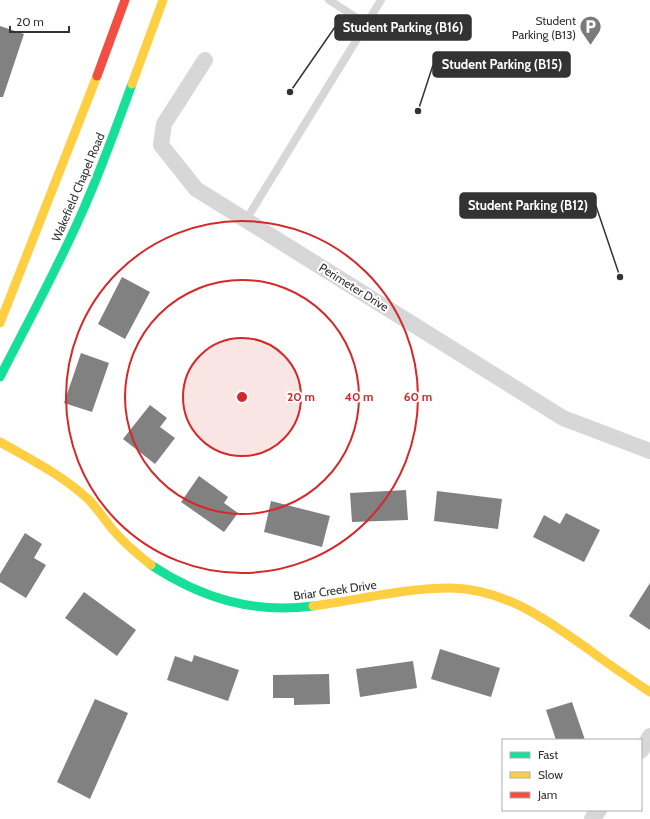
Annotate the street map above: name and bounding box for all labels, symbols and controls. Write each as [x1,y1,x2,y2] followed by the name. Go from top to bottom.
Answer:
[10,8,69,34] scale bar
[512,13,576,42] place label: Student Parking (B13)
[16,14,44,29] text: 20 m
[578,14,604,47] parking icon: Student Parking (B13)
[335,15,471,40] callout: Student Parking (B16)
[343,19,463,35] text: Student Parking (B16)
[433,52,570,77] callout: Student Parking (B15)
[442,56,562,72] text: Student Parking (B15)
[48,130,108,244] street label: Wakefield Chapel Road
[460,193,596,218] callout: Student Parking (B12)
[468,197,588,213] text: Student Parking (B12)
[316,260,392,314] street label: Perimeter Drive
[287,389,315,404] text: 20 m
[344,389,374,404] text: 40 m
[404,389,432,404] text: 60 m
[235,390,249,404] centre of rings
[292,577,378,603] street label: Briar Creek Drive
[502,739,642,811] legend
[538,747,558,762] text: Fast
[538,767,563,782] text: Slow
[537,787,557,802] text: Jam

